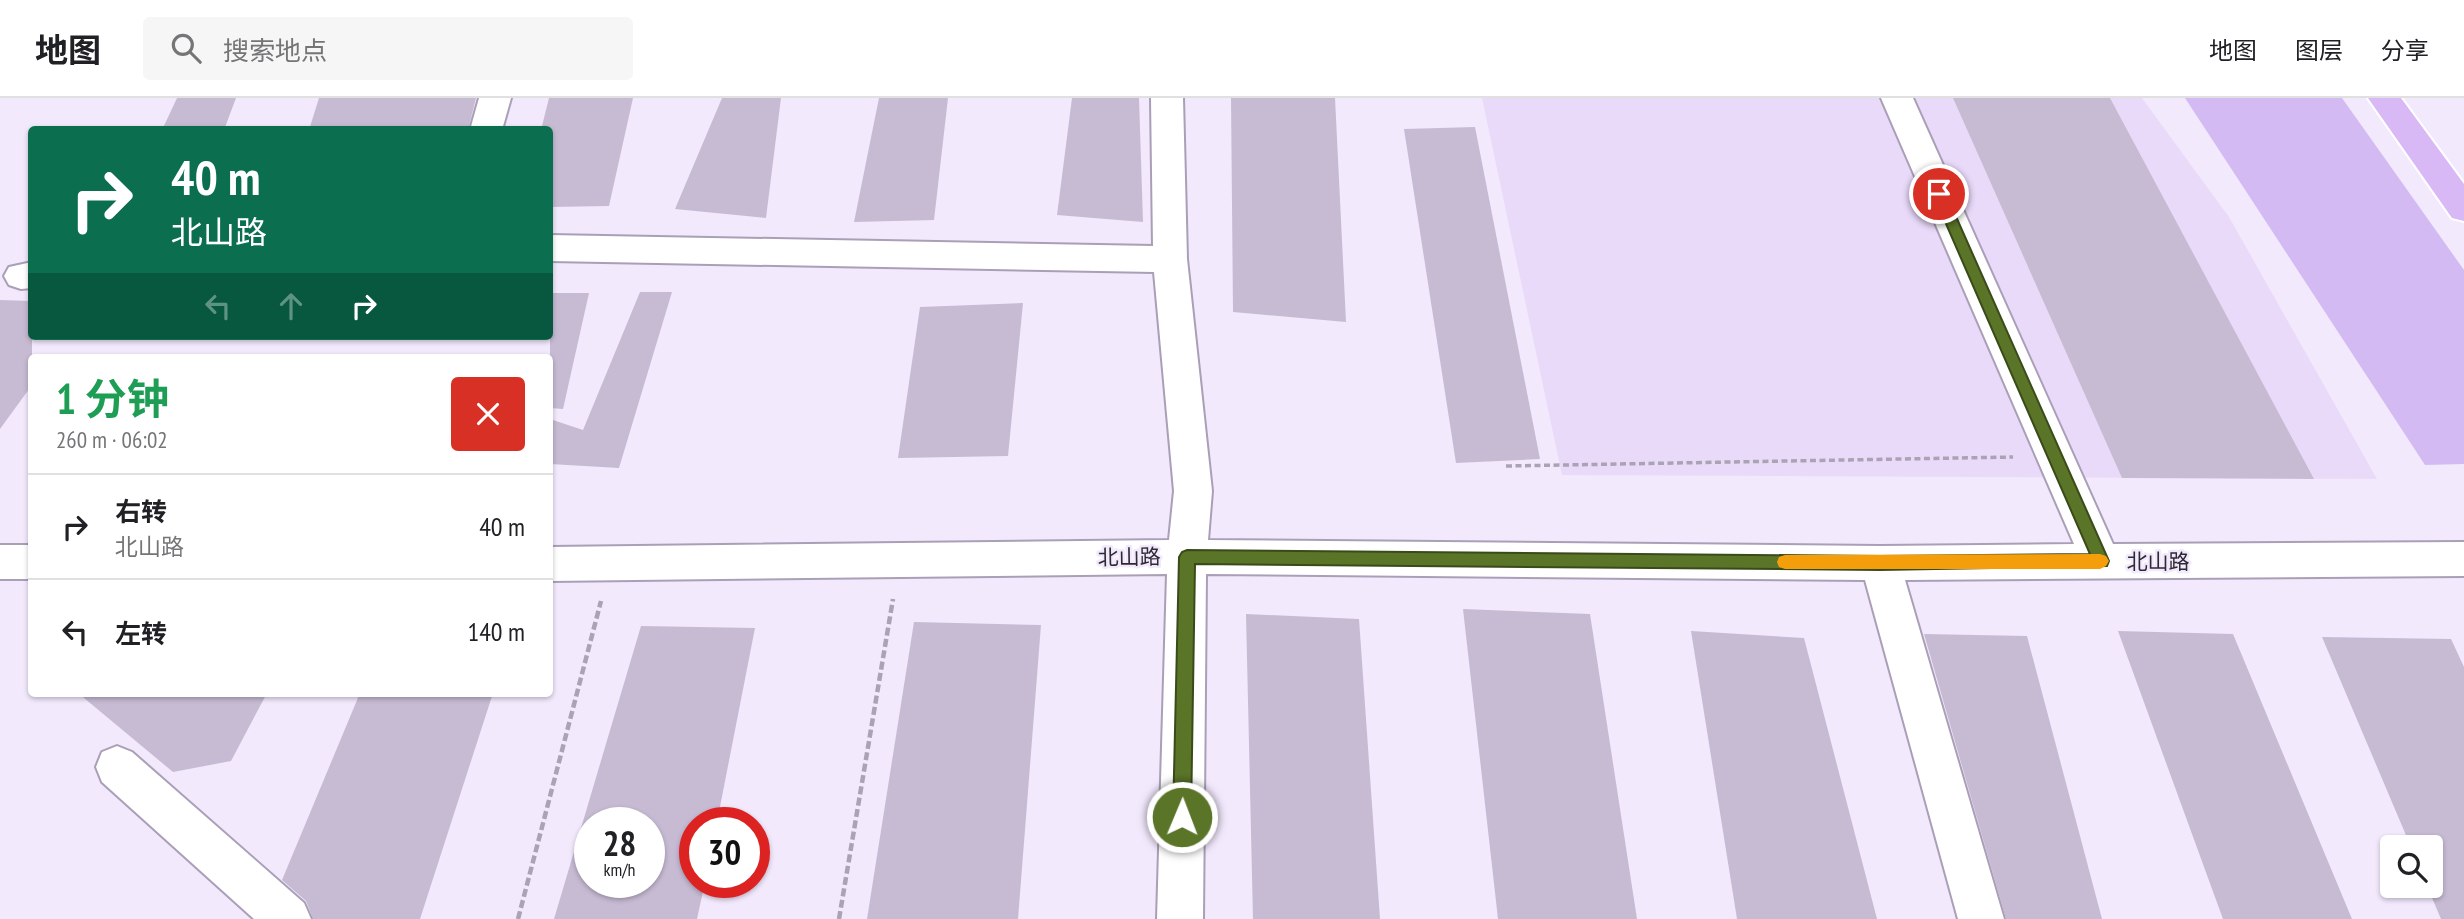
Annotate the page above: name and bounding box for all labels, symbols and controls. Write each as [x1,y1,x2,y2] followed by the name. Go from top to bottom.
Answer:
[143,17,633,80] search box
[35,28,101,71] text: 地图
[167,29,205,67] icon: search
[223,34,327,67] text: 搜索地点
[2209,35,2257,66] text: 地图
[2295,35,2343,66] text: 图层
[2381,35,2429,66] text: 分享
[171,145,260,209] text: 40 m
[56,154,147,245] icon: right
[1909,164,1969,224] pin
[1920,175,1958,213] icon: arrive
[171,211,267,253] text: 北山路
[199,287,237,325] icon: left
[272,287,310,325] icon: ahead
[345,287,383,325] icon: right
[56,371,169,426] text: 1 分钟
[451,377,525,451] button: close
[56,425,168,454] text: 260 m · 06:02
[115,495,167,528] text: 右转
[56,508,94,546] icon: right
[479,510,525,543] text: 40 m
[115,532,184,561] text: 北山路
[1097,543,1161,571] street label: 北山路
[2127,548,2190,575] street label: 北山路
[56,613,94,651] icon: left
[467,615,525,648] text: 140 m
[115,617,167,650] text: 左转
[1145,780,1219,854] position arrow
[679,807,770,898] speed limit sign: 30
[603,820,636,866] text: 28
[2380,835,2443,898] map controls
[2380,835,2443,898] button: search
[604,858,635,881] text: km/h

